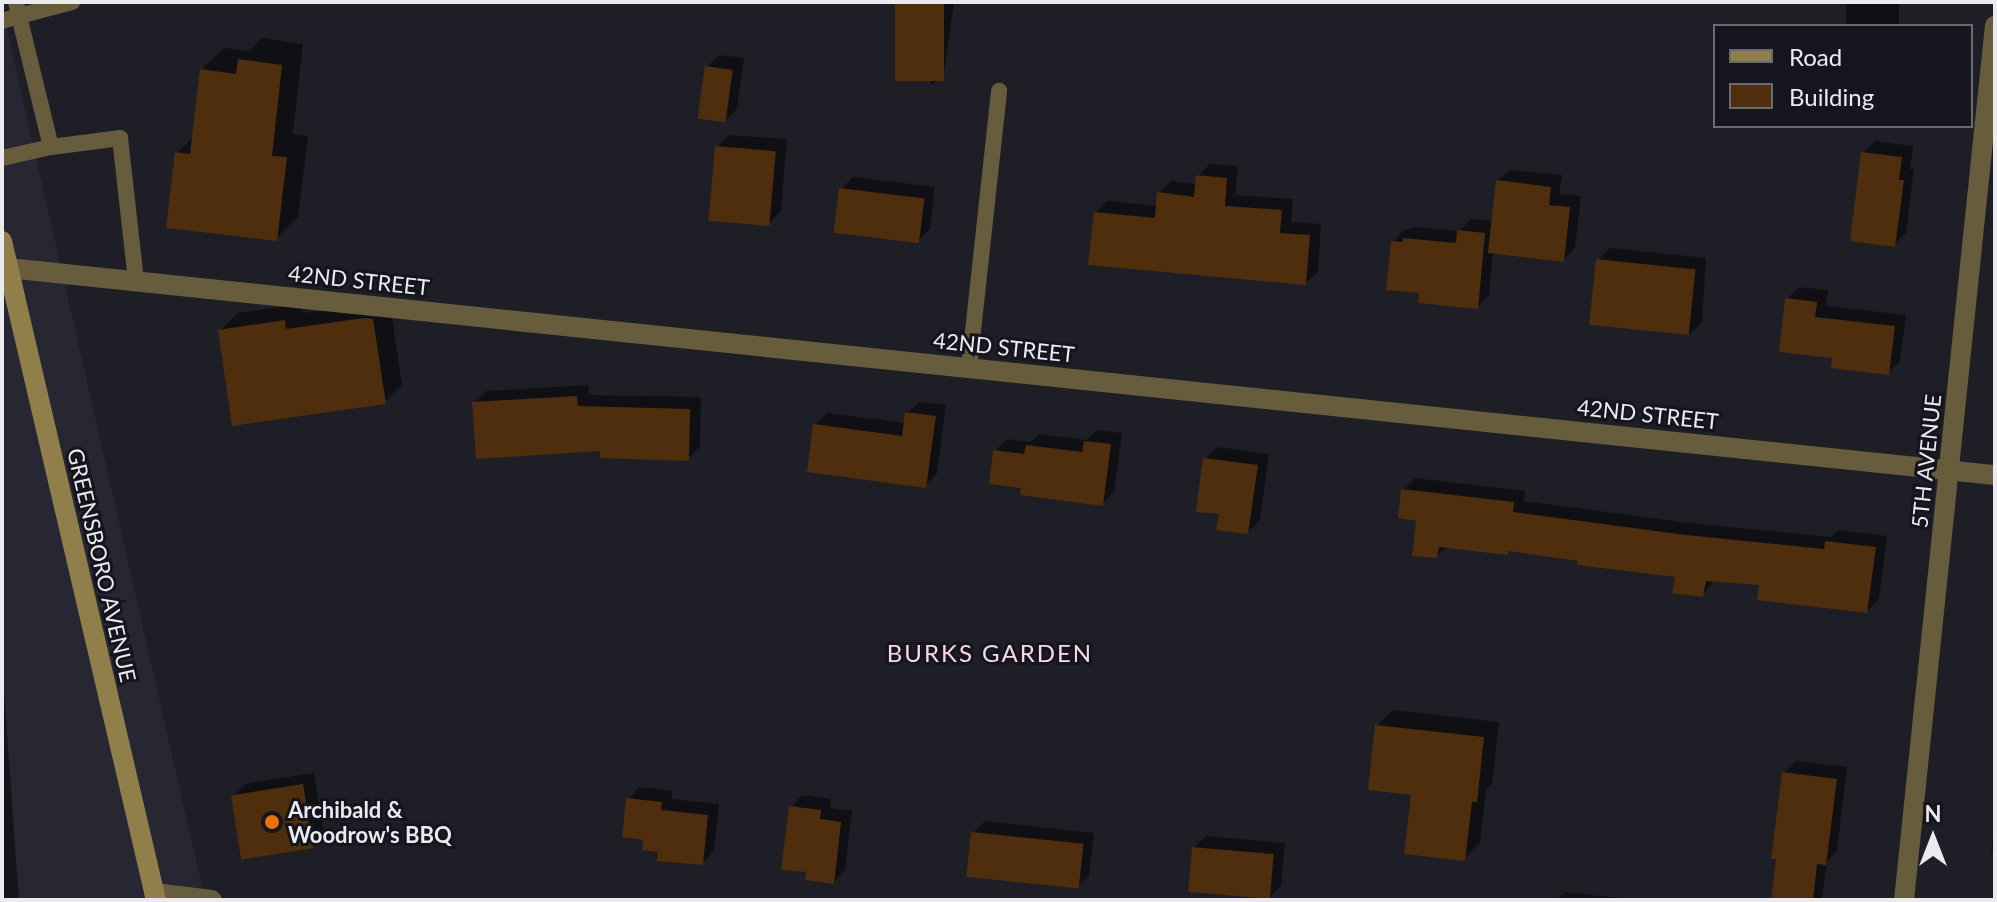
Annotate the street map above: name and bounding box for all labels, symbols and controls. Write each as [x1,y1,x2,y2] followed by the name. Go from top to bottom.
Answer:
[1713,24,1973,128] legend
[1789,42,1842,71] text: Road
[1789,82,1874,111] text: Building
[287,259,431,301] street label: 42ND STREET
[932,326,1076,368] street label: 42ND STREET
[1906,392,1946,530] street label: 5TH AVENUE
[1576,393,1720,435] street label: 42ND STREET
[62,445,142,685] street label: GREENSBORO AVENUE
[887,639,1093,667] district label: BURKS GARDEN
[288,796,452,848] place label: Archibald & Woodrow's BBQ
[1893,798,1973,878] north arrow
[1925,800,1941,827] text: N
[263,813,281,831] marker: Archibald & Woodrow's BBQ

